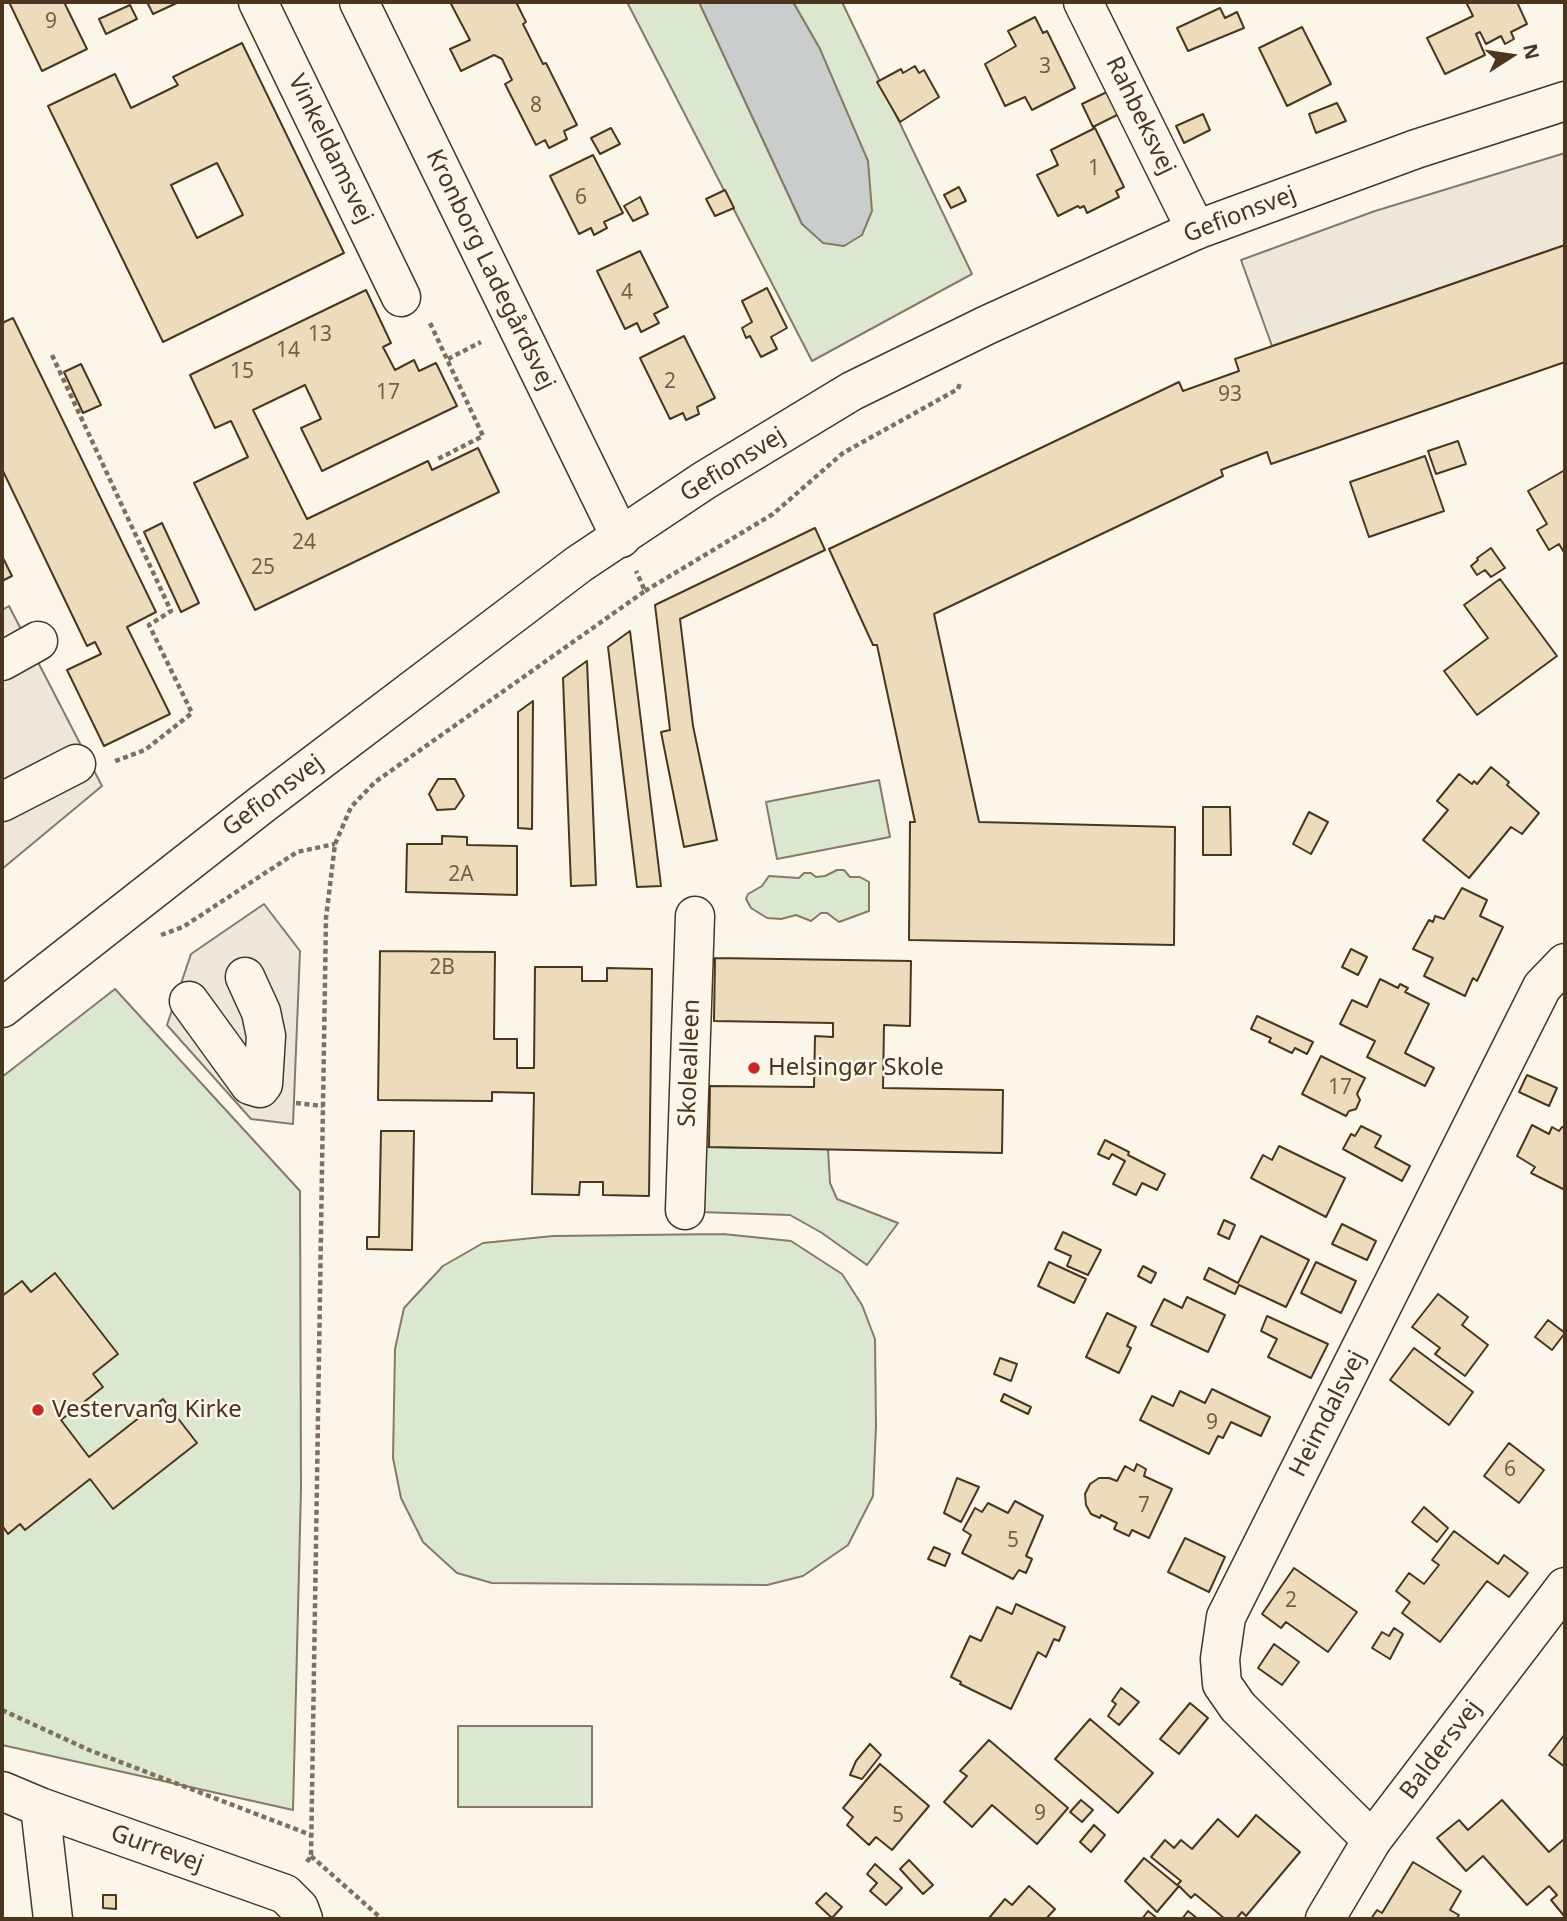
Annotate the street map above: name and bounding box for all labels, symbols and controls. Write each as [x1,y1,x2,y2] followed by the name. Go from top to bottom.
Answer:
[45,9,57,35] house number: 9
[1476,21,1546,91] north arrow
[1517,41,1546,62] text: N
[1099,52,1181,180] street label: Rahbeksvej
[1039,54,1051,80] house number: 3
[282,70,378,228] street label: Vinkeldamsvej
[530,93,542,119] house number: 8
[419,145,561,395] street label: Kronborg Ladegårdsvej
[1088,156,1100,182] house number: 1
[1180,180,1300,250] street label: Gefionsvej
[575,185,587,211] house number: 6
[621,280,633,306] house number: 4
[308,322,332,348] house number: 13
[276,338,300,364] house number: 14
[230,359,254,385] house number: 15
[664,369,676,395] house number: 2
[376,380,400,406] house number: 17
[1218,382,1242,408] house number: 93
[675,421,791,509] street label: Gefionsvej
[292,530,316,556] house number: 24
[251,555,275,581] house number: 25
[217,749,329,843] street label: Gefionsvej
[448,862,474,888] house number: 2A
[429,955,455,981] house number: 2B
[673,999,707,1127] street label: Skolealleen
[768,1054,944,1082] place label: Helsingør Skole
[746,1060,762,1076] marker: Helsingør Skole
[1328,1075,1352,1101] house number: 17
[1284,1346,1372,1482] street label: Heimdalsvej
[52,1396,242,1424] place label: Vestervang Kirke
[30,1402,46,1418] marker: Vestervang Kirke
[1206,1410,1218,1436] house number: 9
[1504,1457,1516,1483] house number: 6
[1138,1493,1150,1519] house number: 7
[1007,1528,1019,1554] house number: 5
[1285,1588,1297,1614] house number: 2
[1394,1695,1488,1805] street label: Baldersvej
[1034,1801,1046,1827] house number: 9
[892,1803,904,1829] house number: 5
[107,1819,207,1879] street label: Gurrevej

